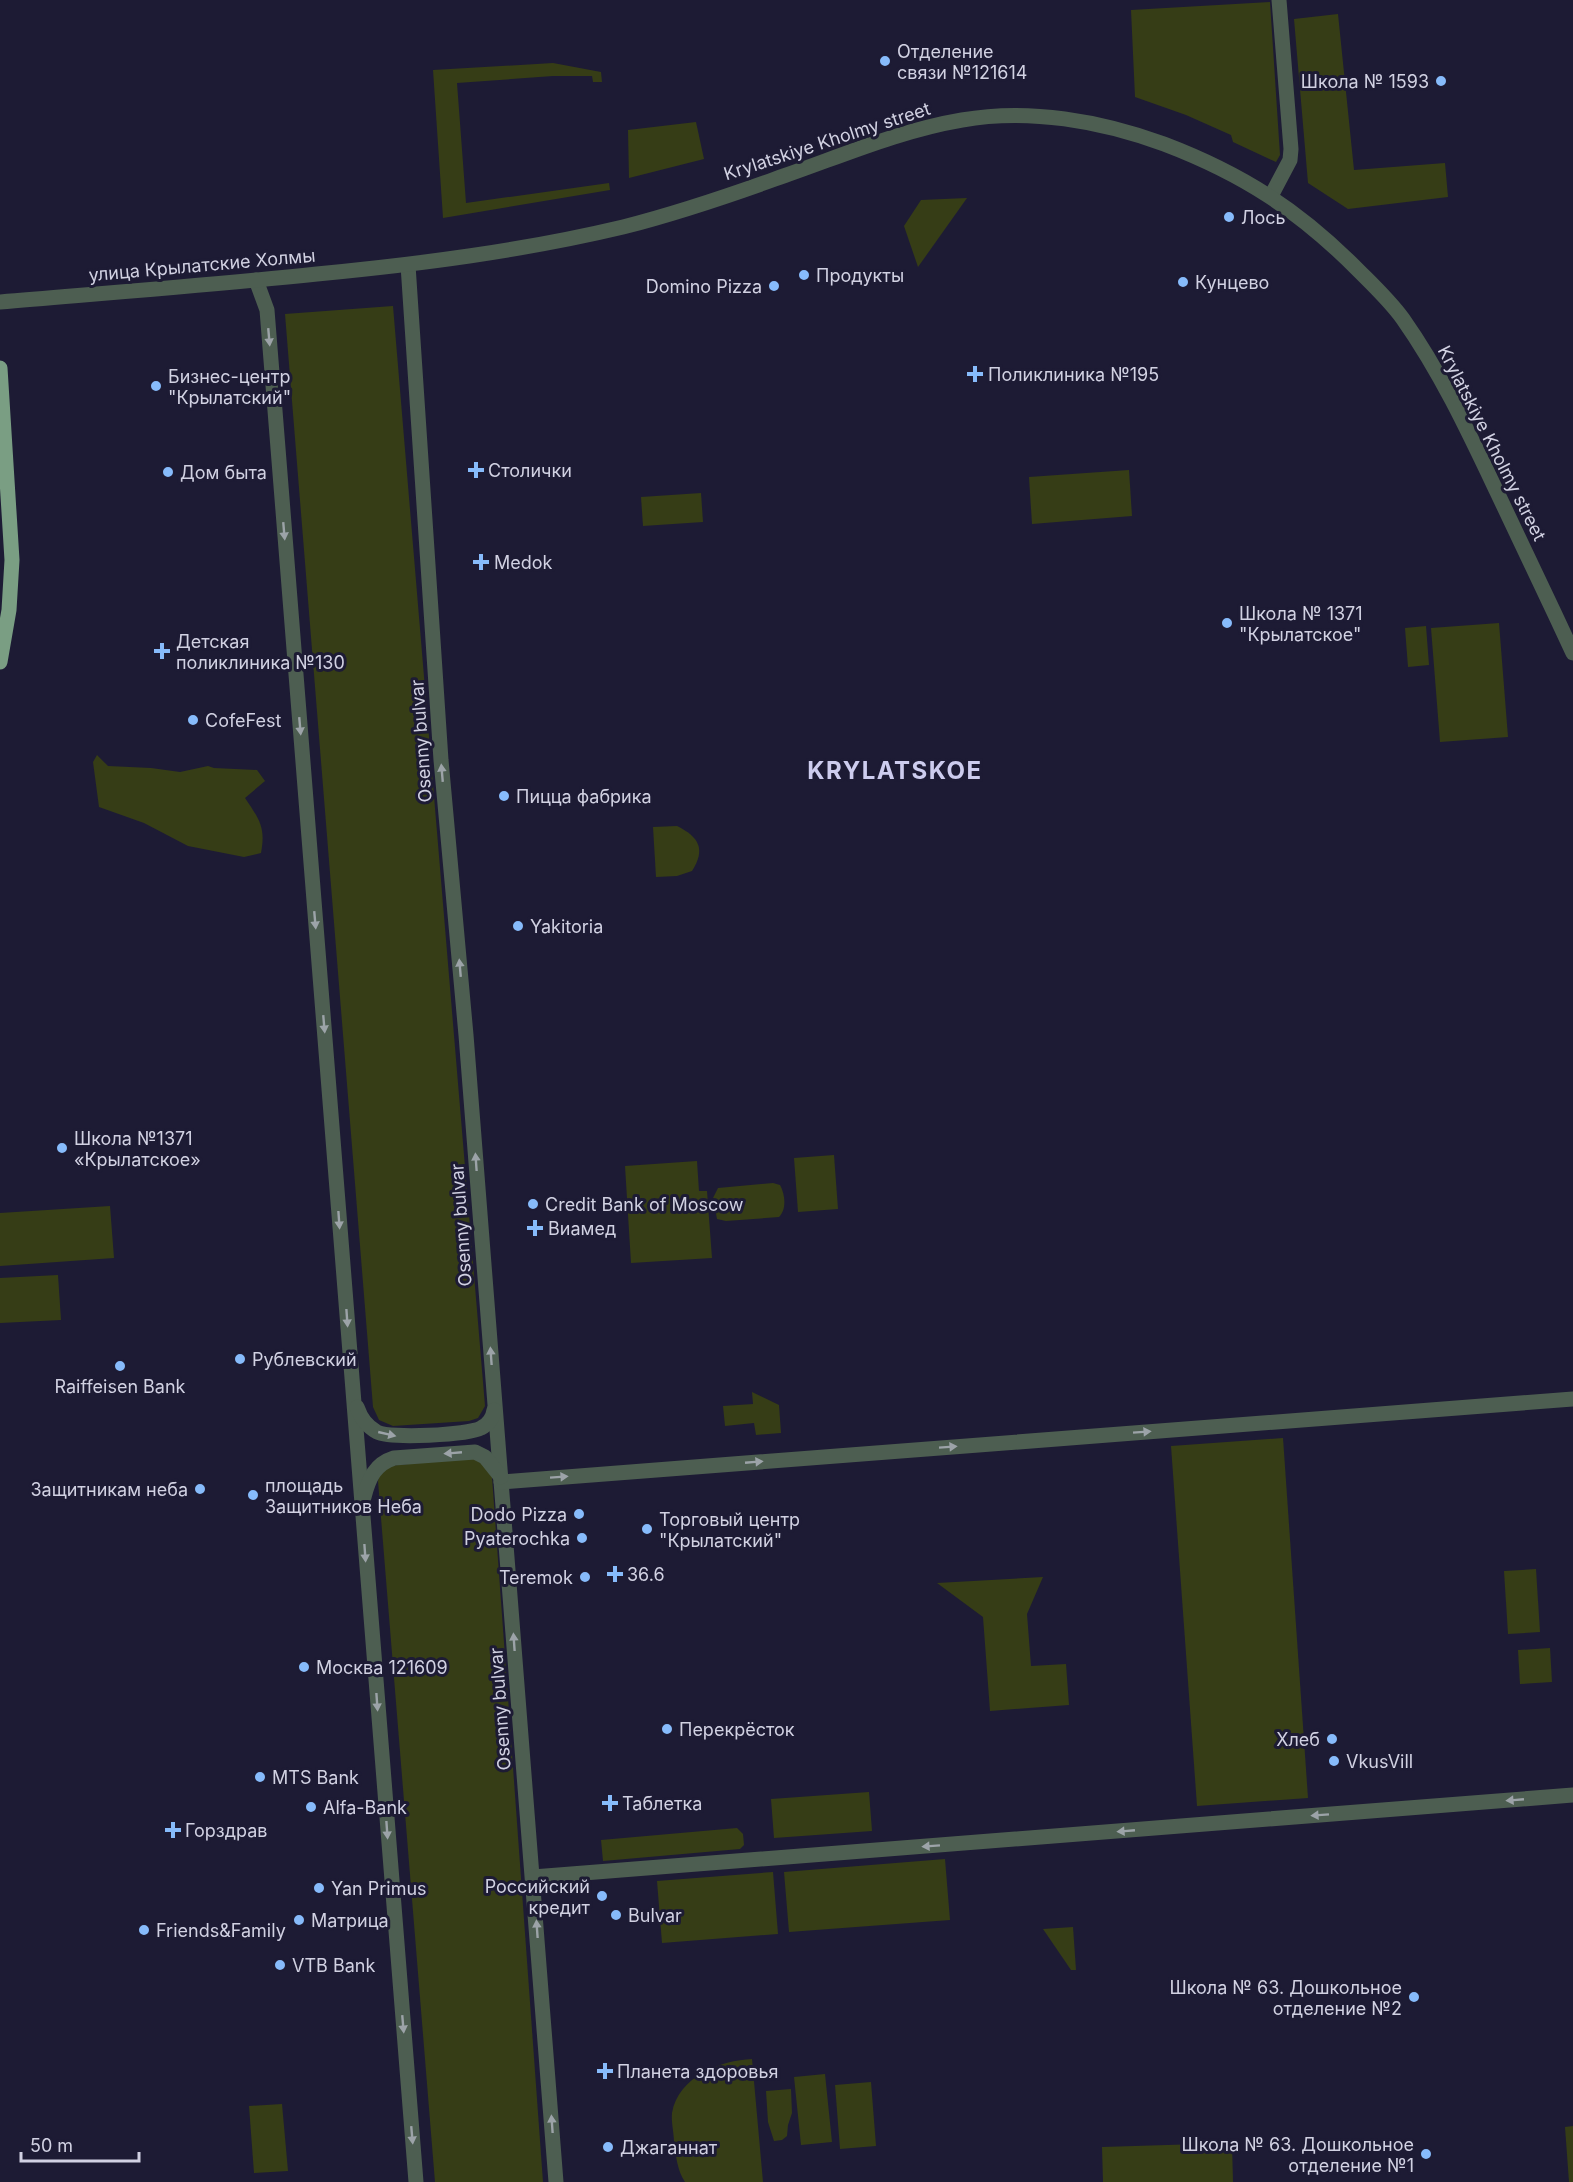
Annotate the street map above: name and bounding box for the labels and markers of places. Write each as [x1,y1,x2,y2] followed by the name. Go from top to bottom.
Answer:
[897,41,1027,83] place label: Отделение связи №121614
[878,54,892,68] marker: Отделение связи №121614
[1301,71,1429,92] place label: Школа № 1593
[1434,74,1448,88] marker: Школа № 1593
[1241,207,1286,228] place label: Лось
[1222,210,1236,224] marker: Лось
[816,265,904,286] place label: Продукты
[797,268,811,282] marker: Продукты
[1195,272,1269,293] place label: Кунцево
[1176,275,1190,289] marker: Кунцево
[646,276,762,297] place label: Domino Pizza
[767,279,781,293] marker: Domino Pizza
[988,364,1159,385] place label: Поликлиника №195
[966,365,984,383] marker: Поликлиника №195
[168,366,291,408] place label: Бизнес-центр "Крылатский"
[149,379,163,393] marker: Бизнес-центр "Крылатский"
[488,460,572,481] place label: Столички
[180,462,267,483] place label: Дом быта
[469,463,483,477] marker: Столички
[161,465,175,479] marker: Дом быта
[494,552,553,573] place label: Medok
[472,553,490,571] marker: Medok
[1239,603,1363,645] place label: Школа № 1371 "Крылатское"
[1220,616,1234,630] marker: Школа № 1371 "Крылатское"
[176,631,345,673] place label: Детская поликлиника №130
[153,642,171,660] marker: Детская поликлиника №130
[205,710,281,731] place label: CofeFest
[186,713,200,727] marker: CofeFest
[516,786,652,807] place label: Пицца фабрика
[497,789,511,803] marker: Пицца фабрика
[530,916,603,937] place label: Yakitoria
[511,919,525,933] marker: Yakitoria
[74,1128,201,1170] place label: Школа №1371 «Крылатское»
[55,1141,69,1155] marker: Школа №1371 «Крылатское»
[545,1194,744,1215] place label: Credit Bank of Moscow
[526,1197,540,1211] marker: Credit Bank of Moscow
[548,1218,616,1239] place label: Виамед
[526,1219,544,1237] marker: Виамед
[252,1349,357,1370] place label: Рублевский
[233,1352,247,1366] marker: Рублевский
[113,1359,127,1373] marker: Raiffeisen Bank
[54,1376,186,1397] place label: Raiffeisen Bank
[265,1475,422,1517] place label: площадь Защитников Неба
[30,1479,188,1500] place label: Защитникам неба
[193,1482,207,1496] marker: Защитникам неба
[246,1488,260,1502] marker: площадь Защитников Неба
[470,1504,567,1525] place label: Dodo Pizza
[572,1507,586,1521] marker: Dodo Pizza
[659,1509,800,1551] place label: Торговый центр "Крылатский"
[640,1522,654,1536] marker: Торговый центр "Крылатский"
[464,1528,570,1549] place label: Pyaterochka
[575,1531,589,1545] marker: Pyaterochka
[627,1564,665,1585] place label: 36.6
[499,1567,573,1588] place label: Teremok
[608,1567,622,1581] marker: 36.6
[578,1570,592,1584] marker: Teremok
[316,1657,448,1678] place label: Москва 121609
[297,1660,311,1674] marker: Москва 121609
[679,1719,795,1740] place label: Перекрёсток
[660,1722,674,1736] marker: Перекрёсток
[1276,1729,1320,1750] place label: Хлеб
[1325,1732,1339,1746] marker: Хлеб
[1346,1751,1413,1772] place label: VkusVill
[1327,1754,1341,1768] marker: VkusVill
[272,1767,359,1788] place label: MTS Bank
[253,1770,267,1784] marker: MTS Bank
[622,1793,702,1814] place label: Таблетка
[603,1796,617,1810] marker: Таблетка
[323,1797,407,1818] place label: Alfa-Bank
[304,1800,318,1814] marker: Alfa-Bank
[185,1820,268,1841] place label: Горздрав
[166,1823,180,1837] marker: Горздрав
[485,1876,591,1918] place label: Российский кредит
[331,1878,427,1899] place label: Yan Primus
[312,1881,326,1895] marker: Yan Primus
[595,1889,609,1903] marker: Российский кредит
[628,1905,682,1926] place label: Bulvar
[609,1908,623,1922] marker: Bulvar
[311,1910,389,1931] place label: Матрица
[292,1913,306,1927] marker: Матрица
[156,1920,286,1941] place label: Friends&Family
[137,1923,151,1937] marker: Friends&Family
[292,1955,375,1976] place label: VTB Bank
[273,1958,287,1972] marker: VTB Bank
[1169,1977,1402,2019] place label: Школа № 63. Дошкольное отделение №2
[1407,1990,1421,2004] marker: Школа № 63. Дошкольное отделение №2
[617,2061,779,2082] place label: Планета здоровья
[598,2064,612,2078] marker: Планета здоровья
[1181,2134,1414,2176] place label: Школа № 63. Дошкольное отделение №1
[620,2137,718,2158] place label: Джаганнат
[601,2140,615,2154] marker: Джаганнат
[1419,2147,1433,2161] marker: Школа № 63. Дошкольное отделение №1

